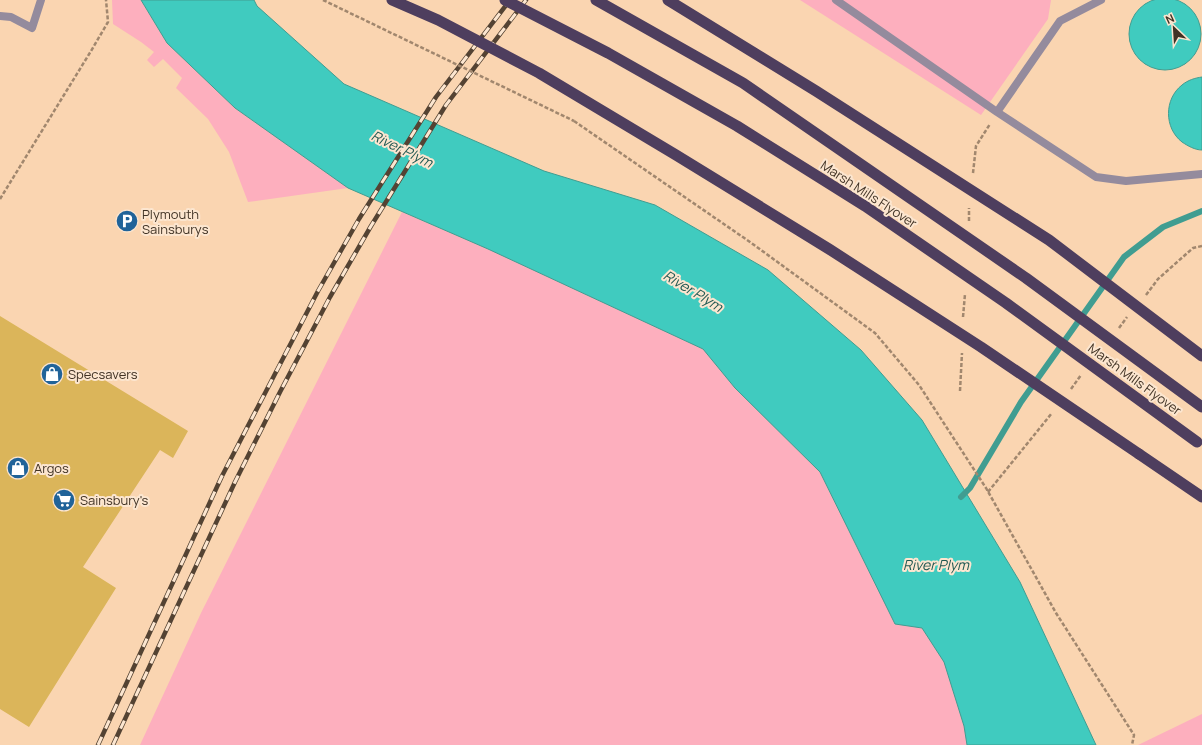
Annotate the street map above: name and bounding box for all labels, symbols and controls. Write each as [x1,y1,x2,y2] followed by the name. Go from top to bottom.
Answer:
[1154,8,1194,48] north arrow
[1163,10,1176,27] text: N
[368,126,437,172] water label: River Plym
[817,156,921,232] street label: Marsh Mills Flyover
[142,205,209,238] place label: Plymouth Sainsburys
[114,208,140,234] parking icon: Plymouth Sainsburys
[660,265,727,316] water label: River Plym
[1085,339,1186,419] street label: Marsh Mills Flyover
[39,361,65,387] shop icon: Specsavers
[68,365,138,383] place label: Specsavers
[5,455,31,481] shop icon: Argos
[34,459,69,477] place label: Argos
[51,487,77,513] supermarket icon: Sainsbury's
[80,491,148,509] place label: Sainsbury's
[903,555,970,574] water label: River Plym

